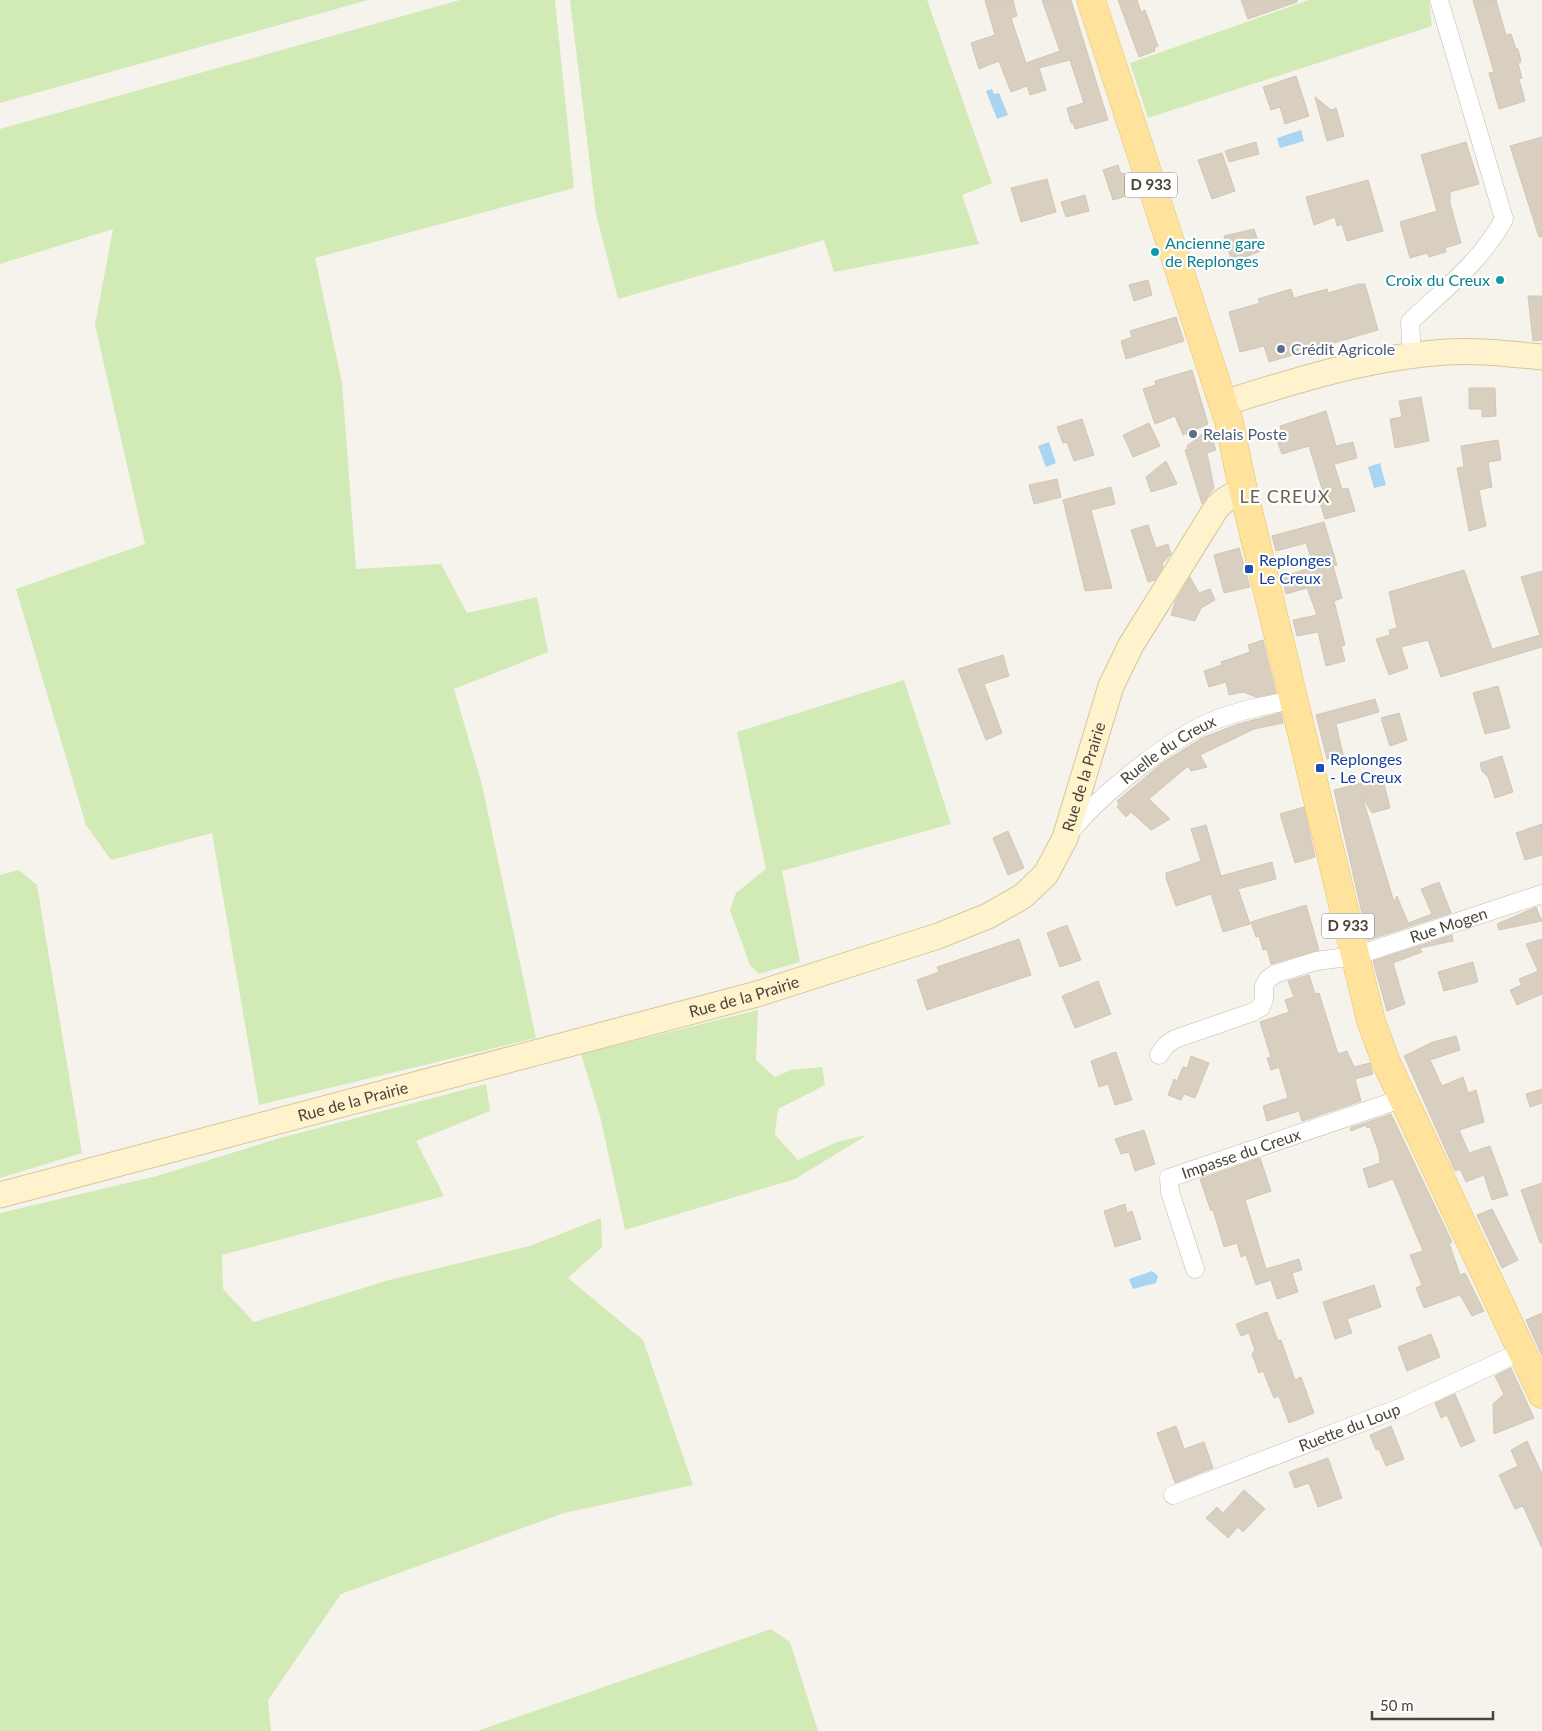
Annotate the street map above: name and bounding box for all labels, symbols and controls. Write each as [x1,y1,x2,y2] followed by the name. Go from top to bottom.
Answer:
[1125,172,1177,198] road number: D 933
[1165,233,1265,270] place label: Ancienne gare de Replonges
[1149,246,1161,258] marker: Ancienne gare de Replonges
[1385,270,1490,289] place label: Croix du Creux
[1494,274,1506,286] marker: Croix du Creux
[1291,339,1395,358] place label: Crédit Agricole
[1275,343,1287,355] marker: Crédit Agricole
[1203,424,1287,443] place label: Relais Poste
[1187,428,1199,440] marker: Relais Poste
[1240,485,1330,507] district label: LE CREUX
[1259,550,1331,587] place label: Replonges Le Creux
[1243,563,1255,575] marker: Replonges Le Creux
[1116,711,1218,787] street label: Ruelle du Creux
[1058,719,1109,834] street label: Rue de la Prairie
[1330,749,1402,786] place label: Replonges - Le Creux
[1314,762,1326,774] marker: Replonges - Le Creux
[1407,903,1489,946] street label: Rue Mogen
[1322,914,1374,938] road number: D 933
[687,971,801,1021] street label: Rue de la Prairie
[295,1077,410,1125] street label: Rue de la Prairie
[1179,1124,1303,1182] street label: Impasse du Creux
[1296,1399,1403,1455] street label: Ruette du Loup
[1372,1688,1493,1720] scale bar
[1380,1696,1414,1714] text: 50 m

